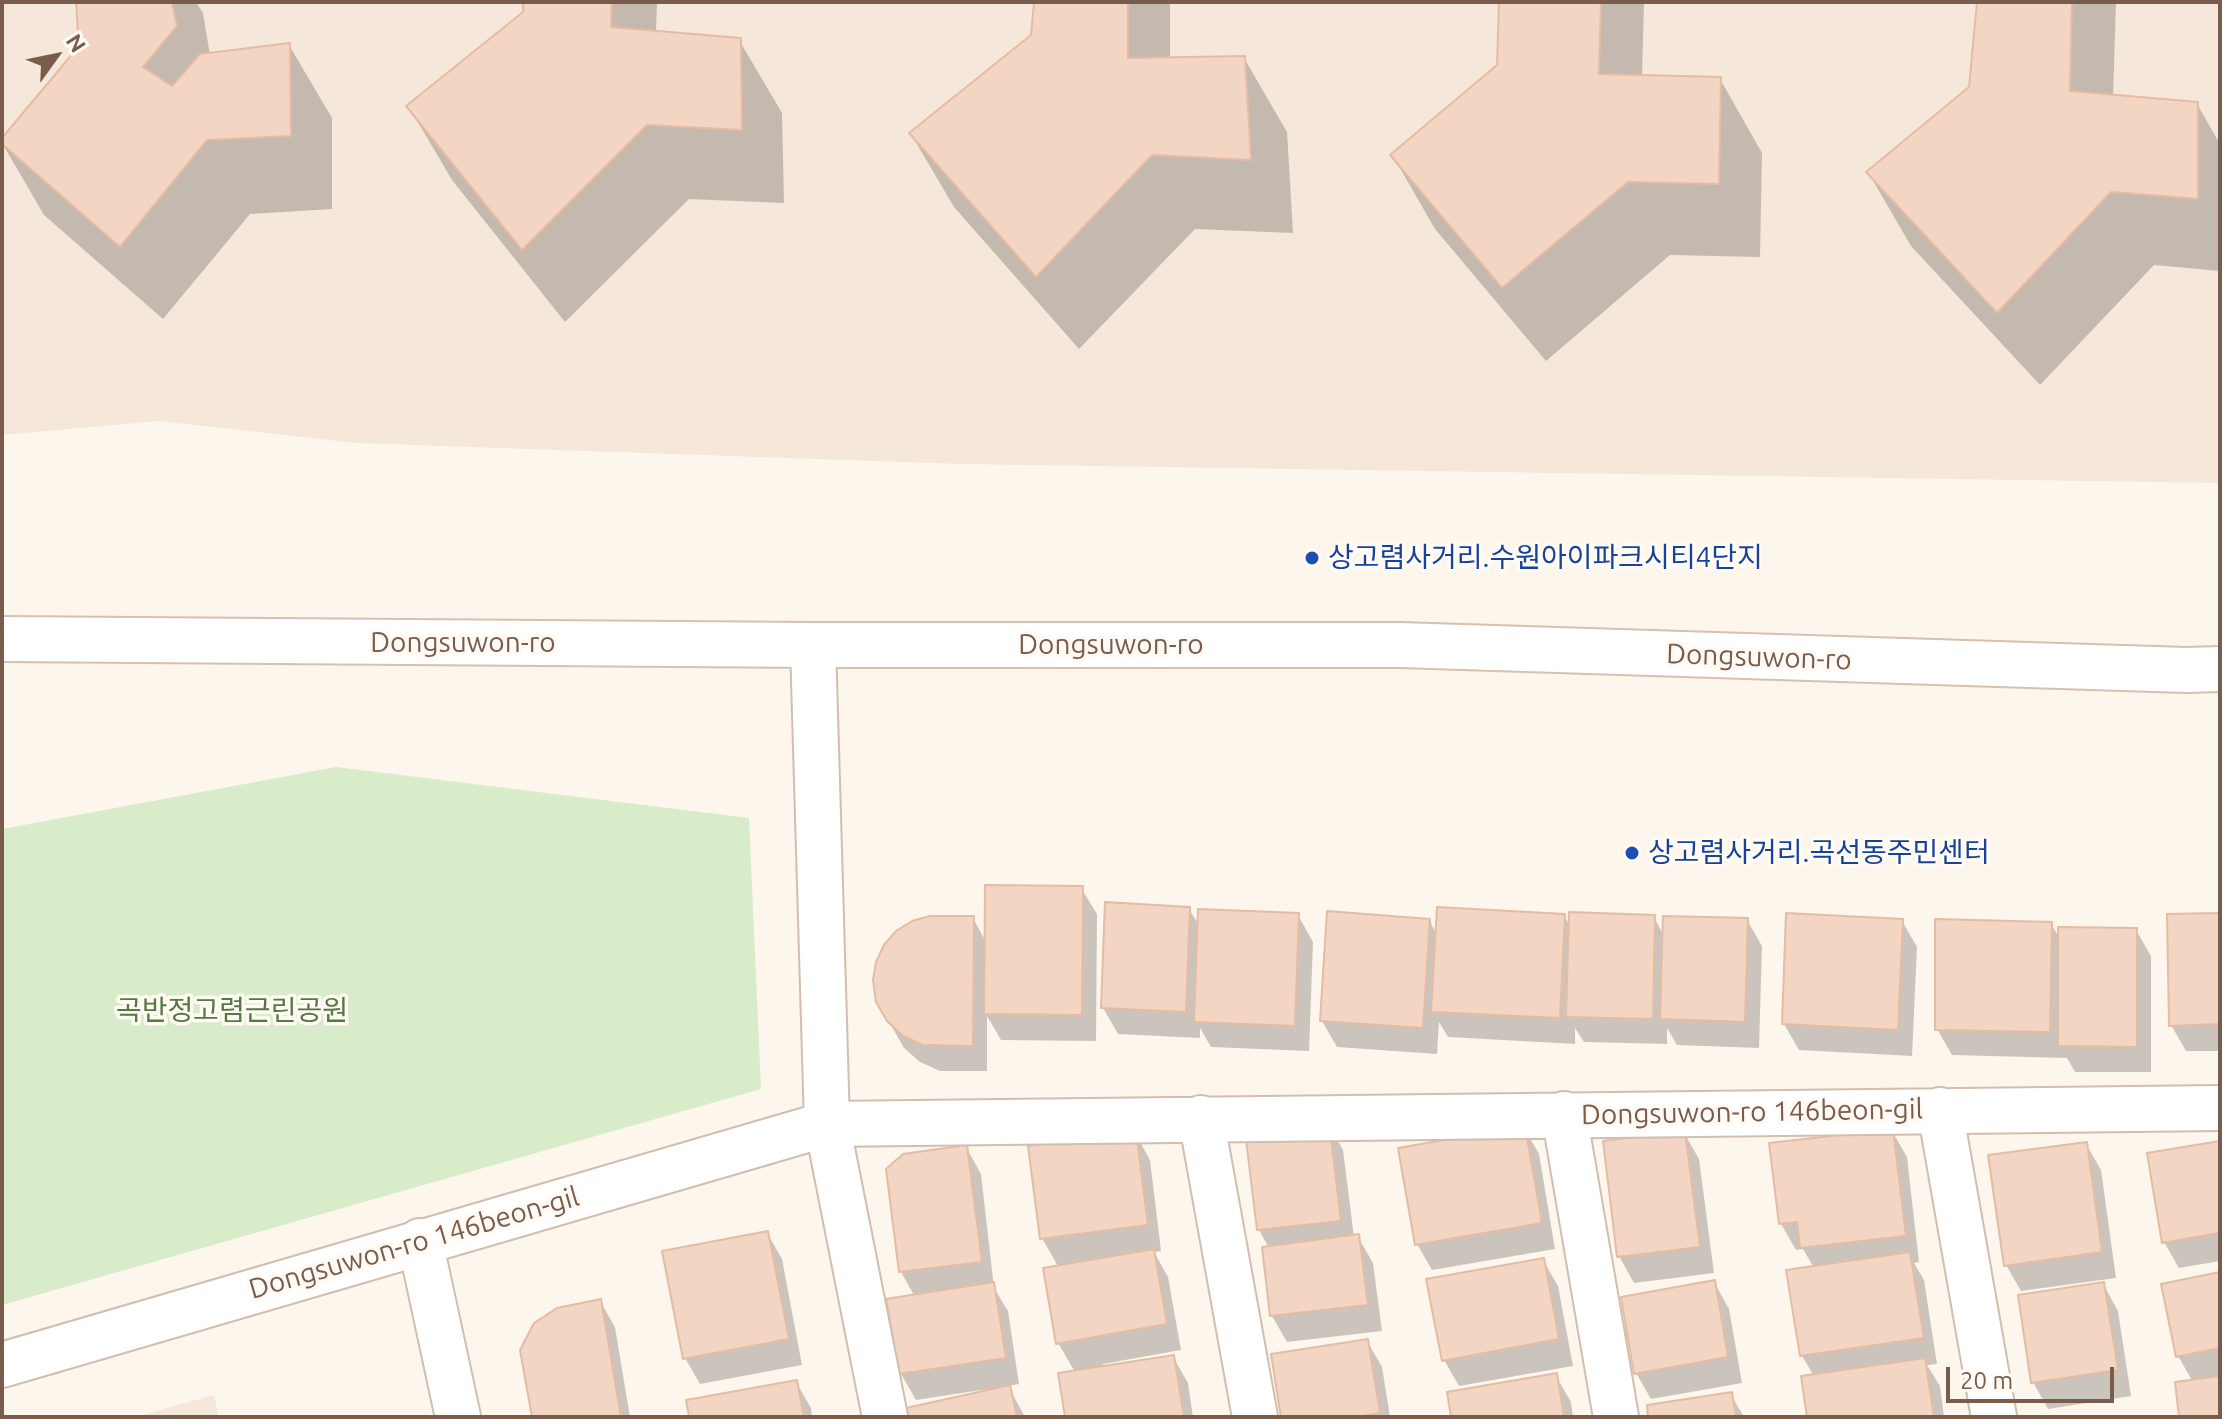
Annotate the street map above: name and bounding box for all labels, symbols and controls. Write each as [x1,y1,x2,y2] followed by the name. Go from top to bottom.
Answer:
[16,16,96,96] north arrow
[62,29,91,56] text: N
[1328,541,1763,575] place label: 상고렴사거리.수원아이파크시티4단지
[1303,549,1321,567] marker: 상고렴사거리.수원아이파크시티4단지
[370,626,556,660] street label: Dongsuwon-ro
[1018,628,1204,662] street label: Dongsuwon-ro
[1666,637,1852,677] street label: Dongsuwon-ro
[1648,836,1990,870] place label: 상고렴사거리.곡선동주민센터
[1623,844,1641,862] marker: 상고렴사거리.곡선동주민센터
[116,994,348,1028] park label: 곡반정고렴근린공원
[1581,1092,1923,1132] street label: Dongsuwon-ro 146beon-gil
[245,1180,583,1306] street label: Dongsuwon-ro 146beon-gil
[1950,1351,2118,1401] scale bar
[1960,1367,2013,1394] text: 20 m

